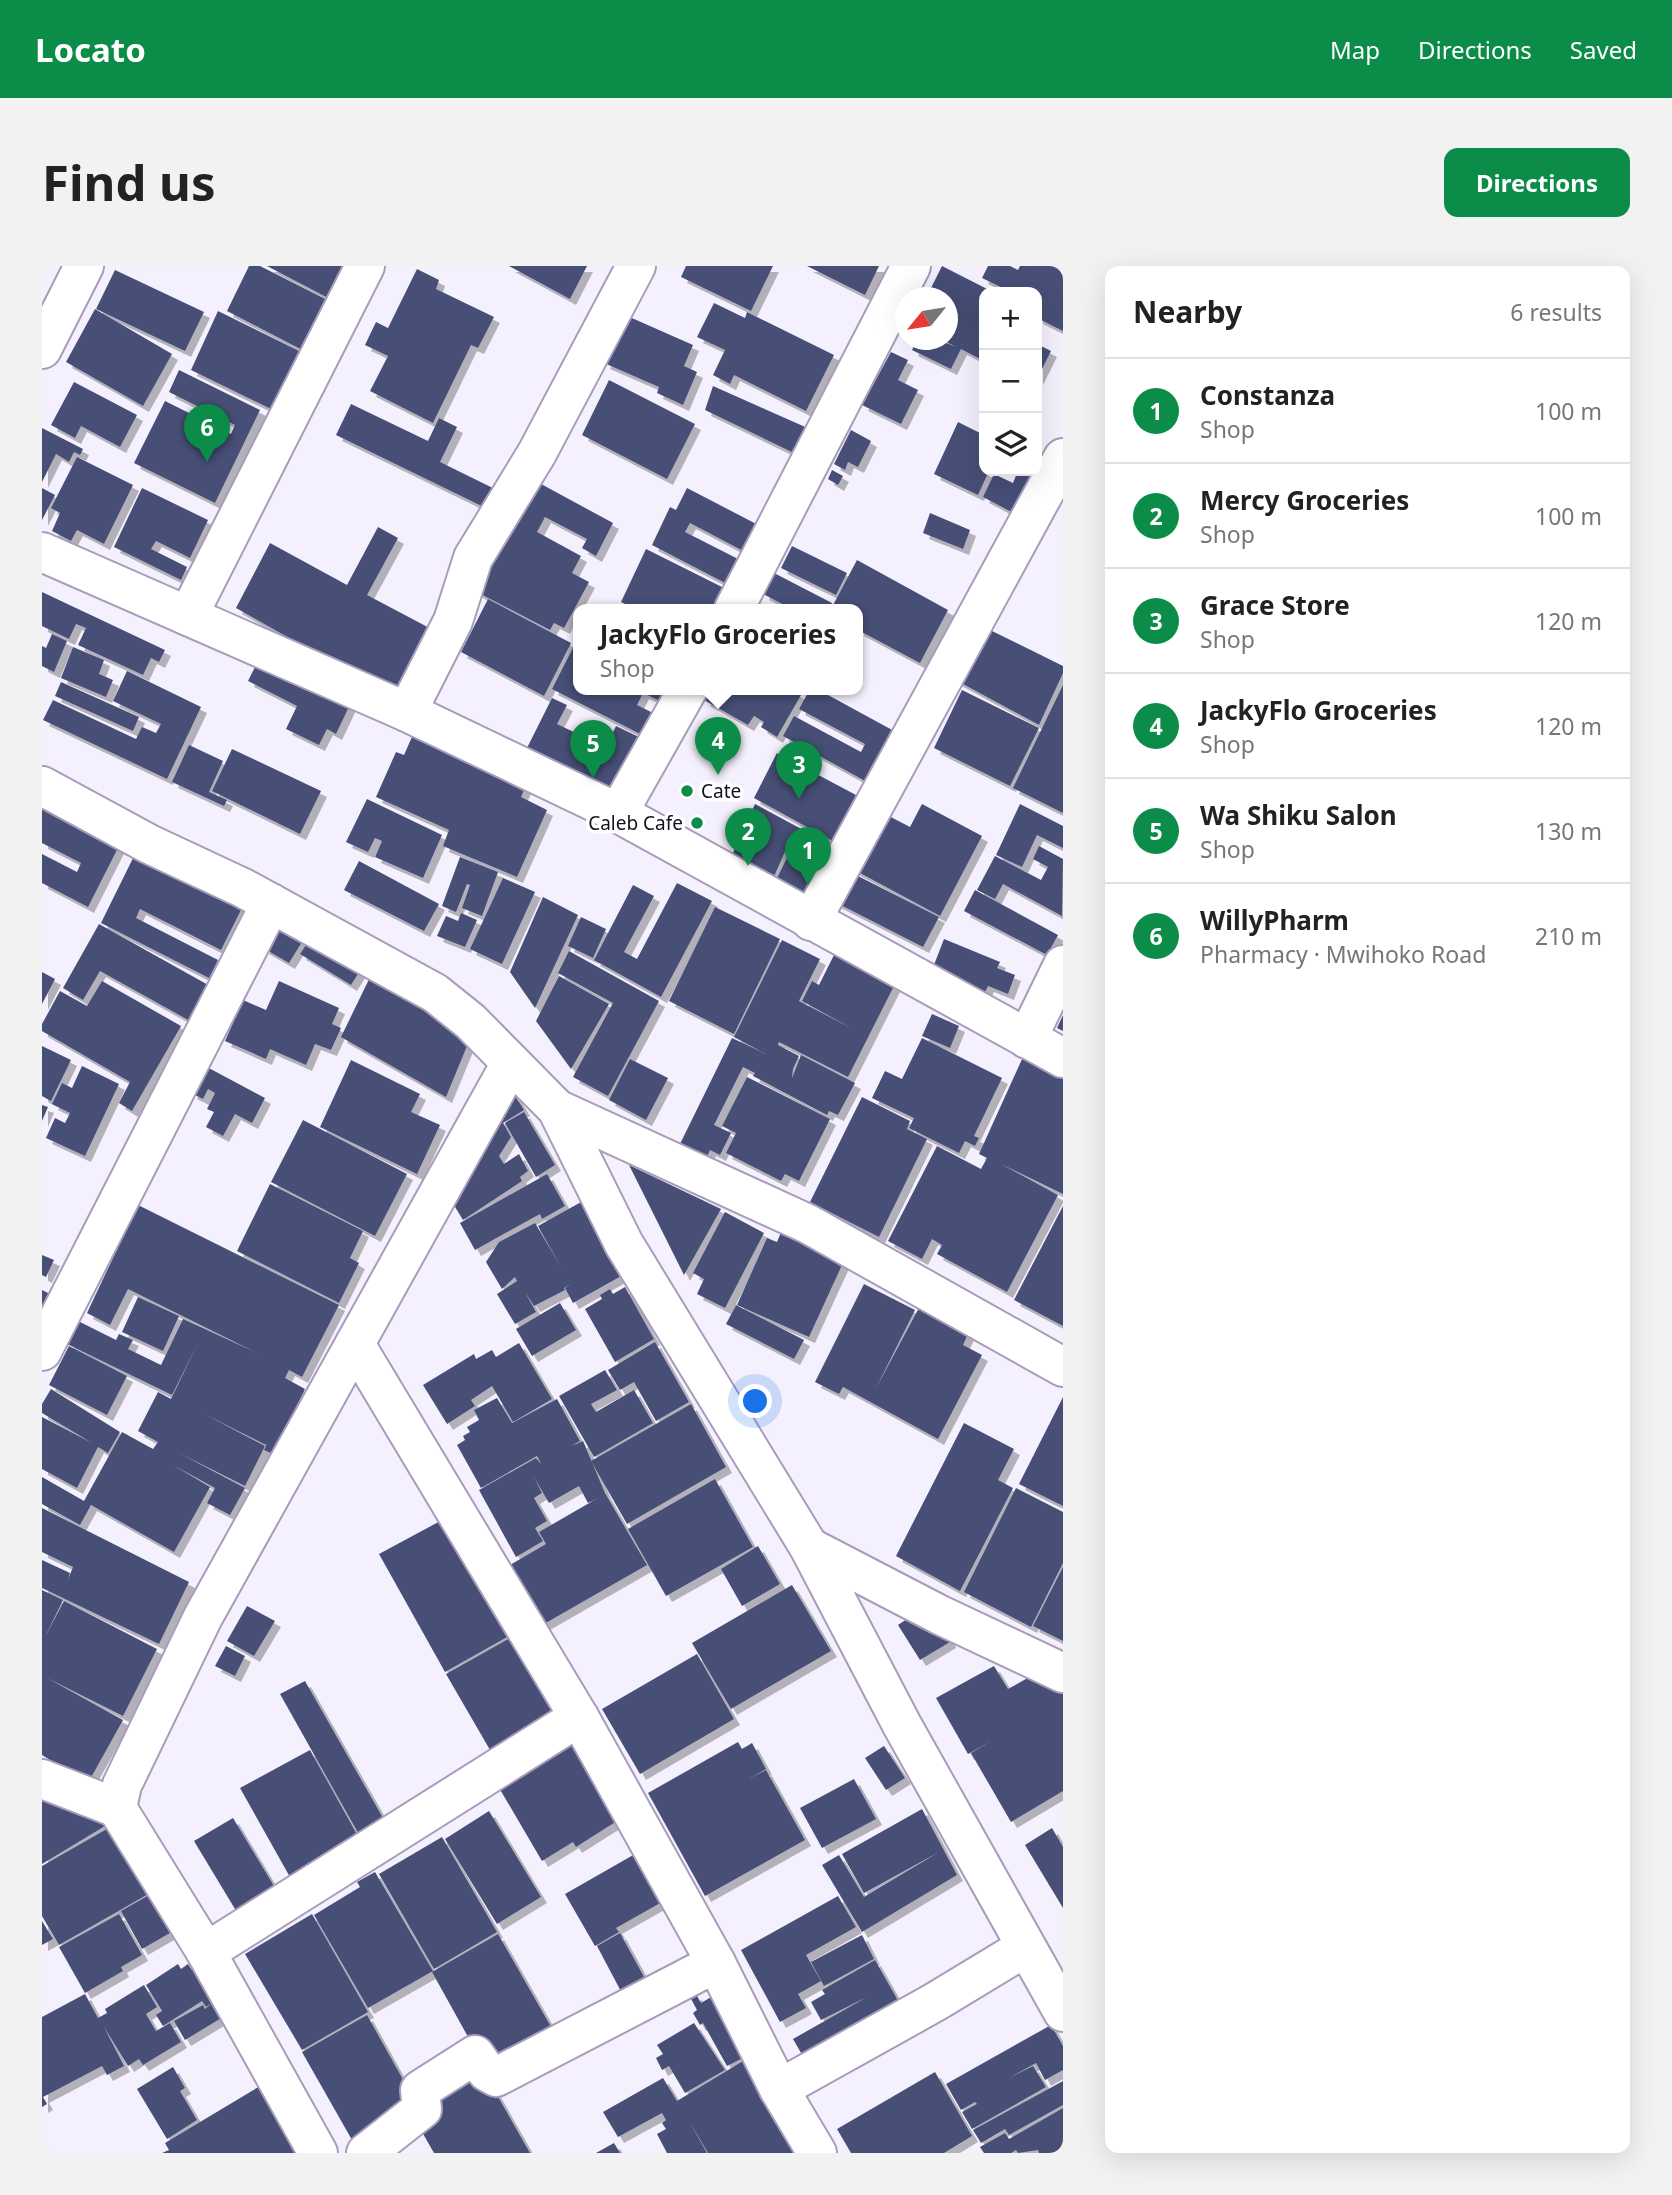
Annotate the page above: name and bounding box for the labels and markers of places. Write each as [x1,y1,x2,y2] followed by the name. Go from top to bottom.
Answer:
[184,404,230,462] pin: 6
[695,717,741,775] pin: 4
[570,720,616,778] pin: 5
[776,741,822,799] pin: 3
[701,778,741,804] place label: Cate
[679,783,695,799] marker: Cate
[725,808,771,866] pin: 2
[588,810,683,836] place label: Caleb Cafe
[689,815,705,831] marker: Caleb Cafe
[785,827,831,885] pin: 1

